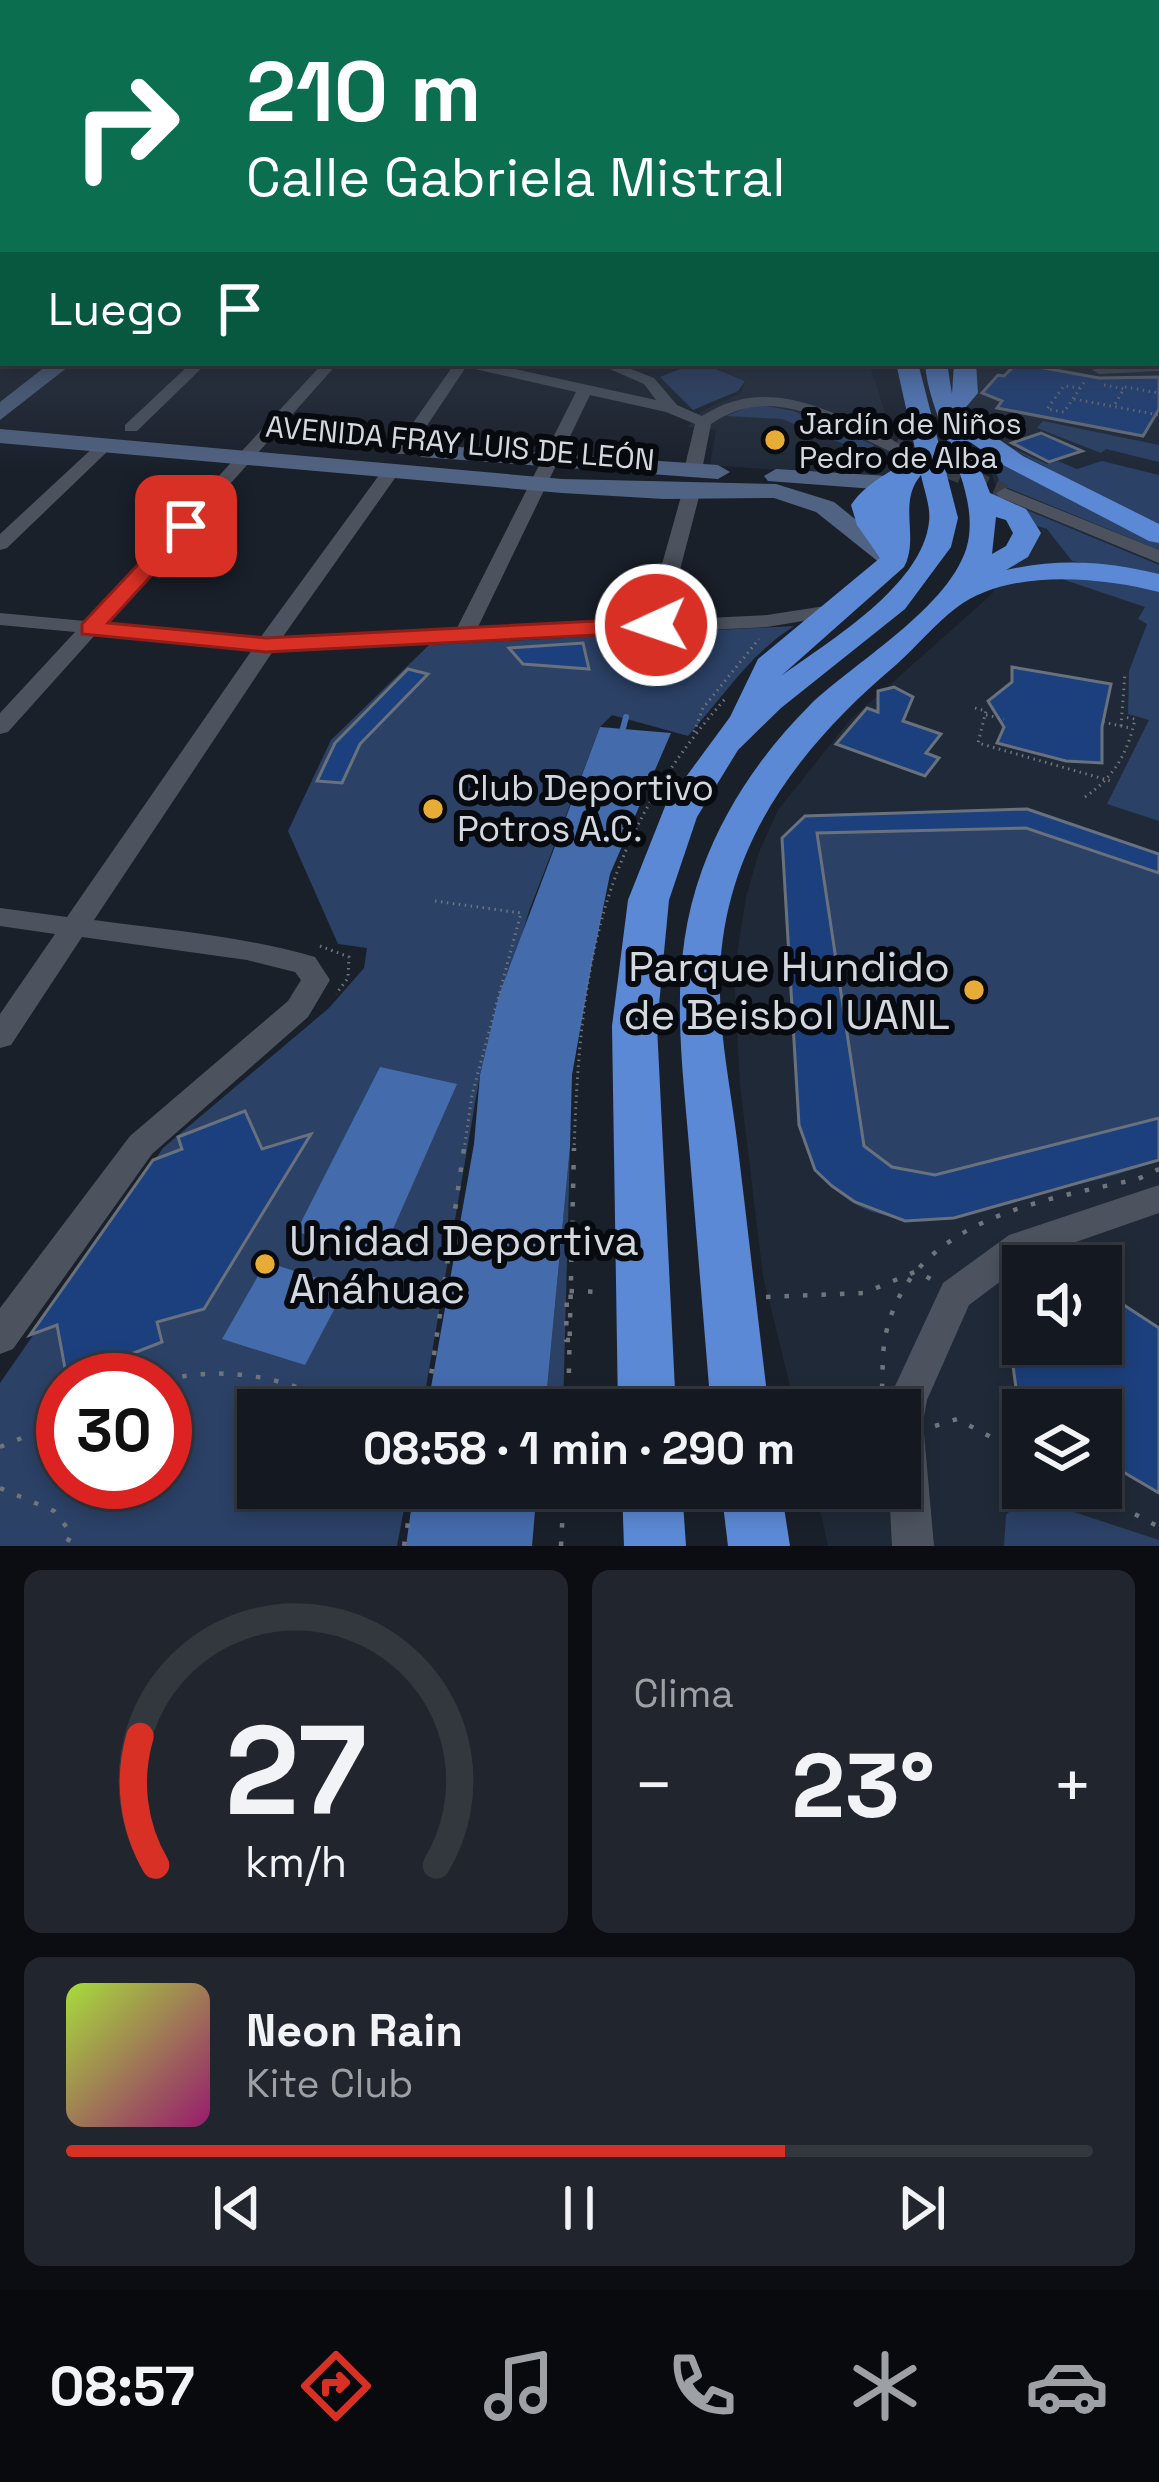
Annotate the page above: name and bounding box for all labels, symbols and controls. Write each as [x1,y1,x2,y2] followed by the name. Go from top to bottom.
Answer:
[246,38,481,146] text: 210 m
[48,48,204,204] icon: right
[246,143,786,212] text: Calle Gabriela Mistral
[207,276,273,342] icon: arrive
[48,281,183,338] text: Luego
[799,404,1022,477] place label: Jardín de Niños Pedro de Alba
[264,407,656,479] street label: AVENIDA FRAY LUIS DE LEÓN
[762,427,788,453] marker: Jardín de Niños Pedro de Alba
[135,475,237,577] pin
[153,493,219,559] icon: arrive
[593,562,719,688] position arrow
[457,765,714,852] place label: Club Deportivo Potros A.C.
[420,796,446,822] marker: Club Deportivo Potros A.C.
[623,940,950,1041] place label: Parque Hundido de Beisbol UANL
[961,977,987,1003] marker: Parque Hundido de Beisbol UANL
[289,1214,639,1315] place label: Unidad Deportiva Anáhuac
[1002,1245,1122,1509] map controls
[1002,1245,1122,1365] button: sound
[252,1251,278,1277] marker: Unidad Deportiva Anáhuac
[36,1353,192,1509] speed limit sign: 30
[1002,1389,1122,1509] button: layers
[363,1420,795,1477] text: 08:58 · 1 min · 290 m
[634,1669,734,1718] text: Clima
[225,1691,367,1850] text: 27
[791,1728,935,1843] text: 23°
[634,1743,674,1827] text: −
[1052,1743,1093,1827] text: +
[245,1834,347,1889] text: km/h
[246,2002,463,2059] text: Neon Rain
[246,2059,413,2108] text: Kite Club
[204,2175,270,2241] icon: previous
[546,2175,612,2241] icon: pause
[889,2175,955,2241] icon: next
[294,2344,378,2428] icon: directions
[477,2344,561,2428] icon: music
[660,2344,744,2428] icon: phone
[843,2344,927,2428] icon: climate
[1025,2344,1109,2428] icon: car
[49,2352,195,2421] text: 08:57

